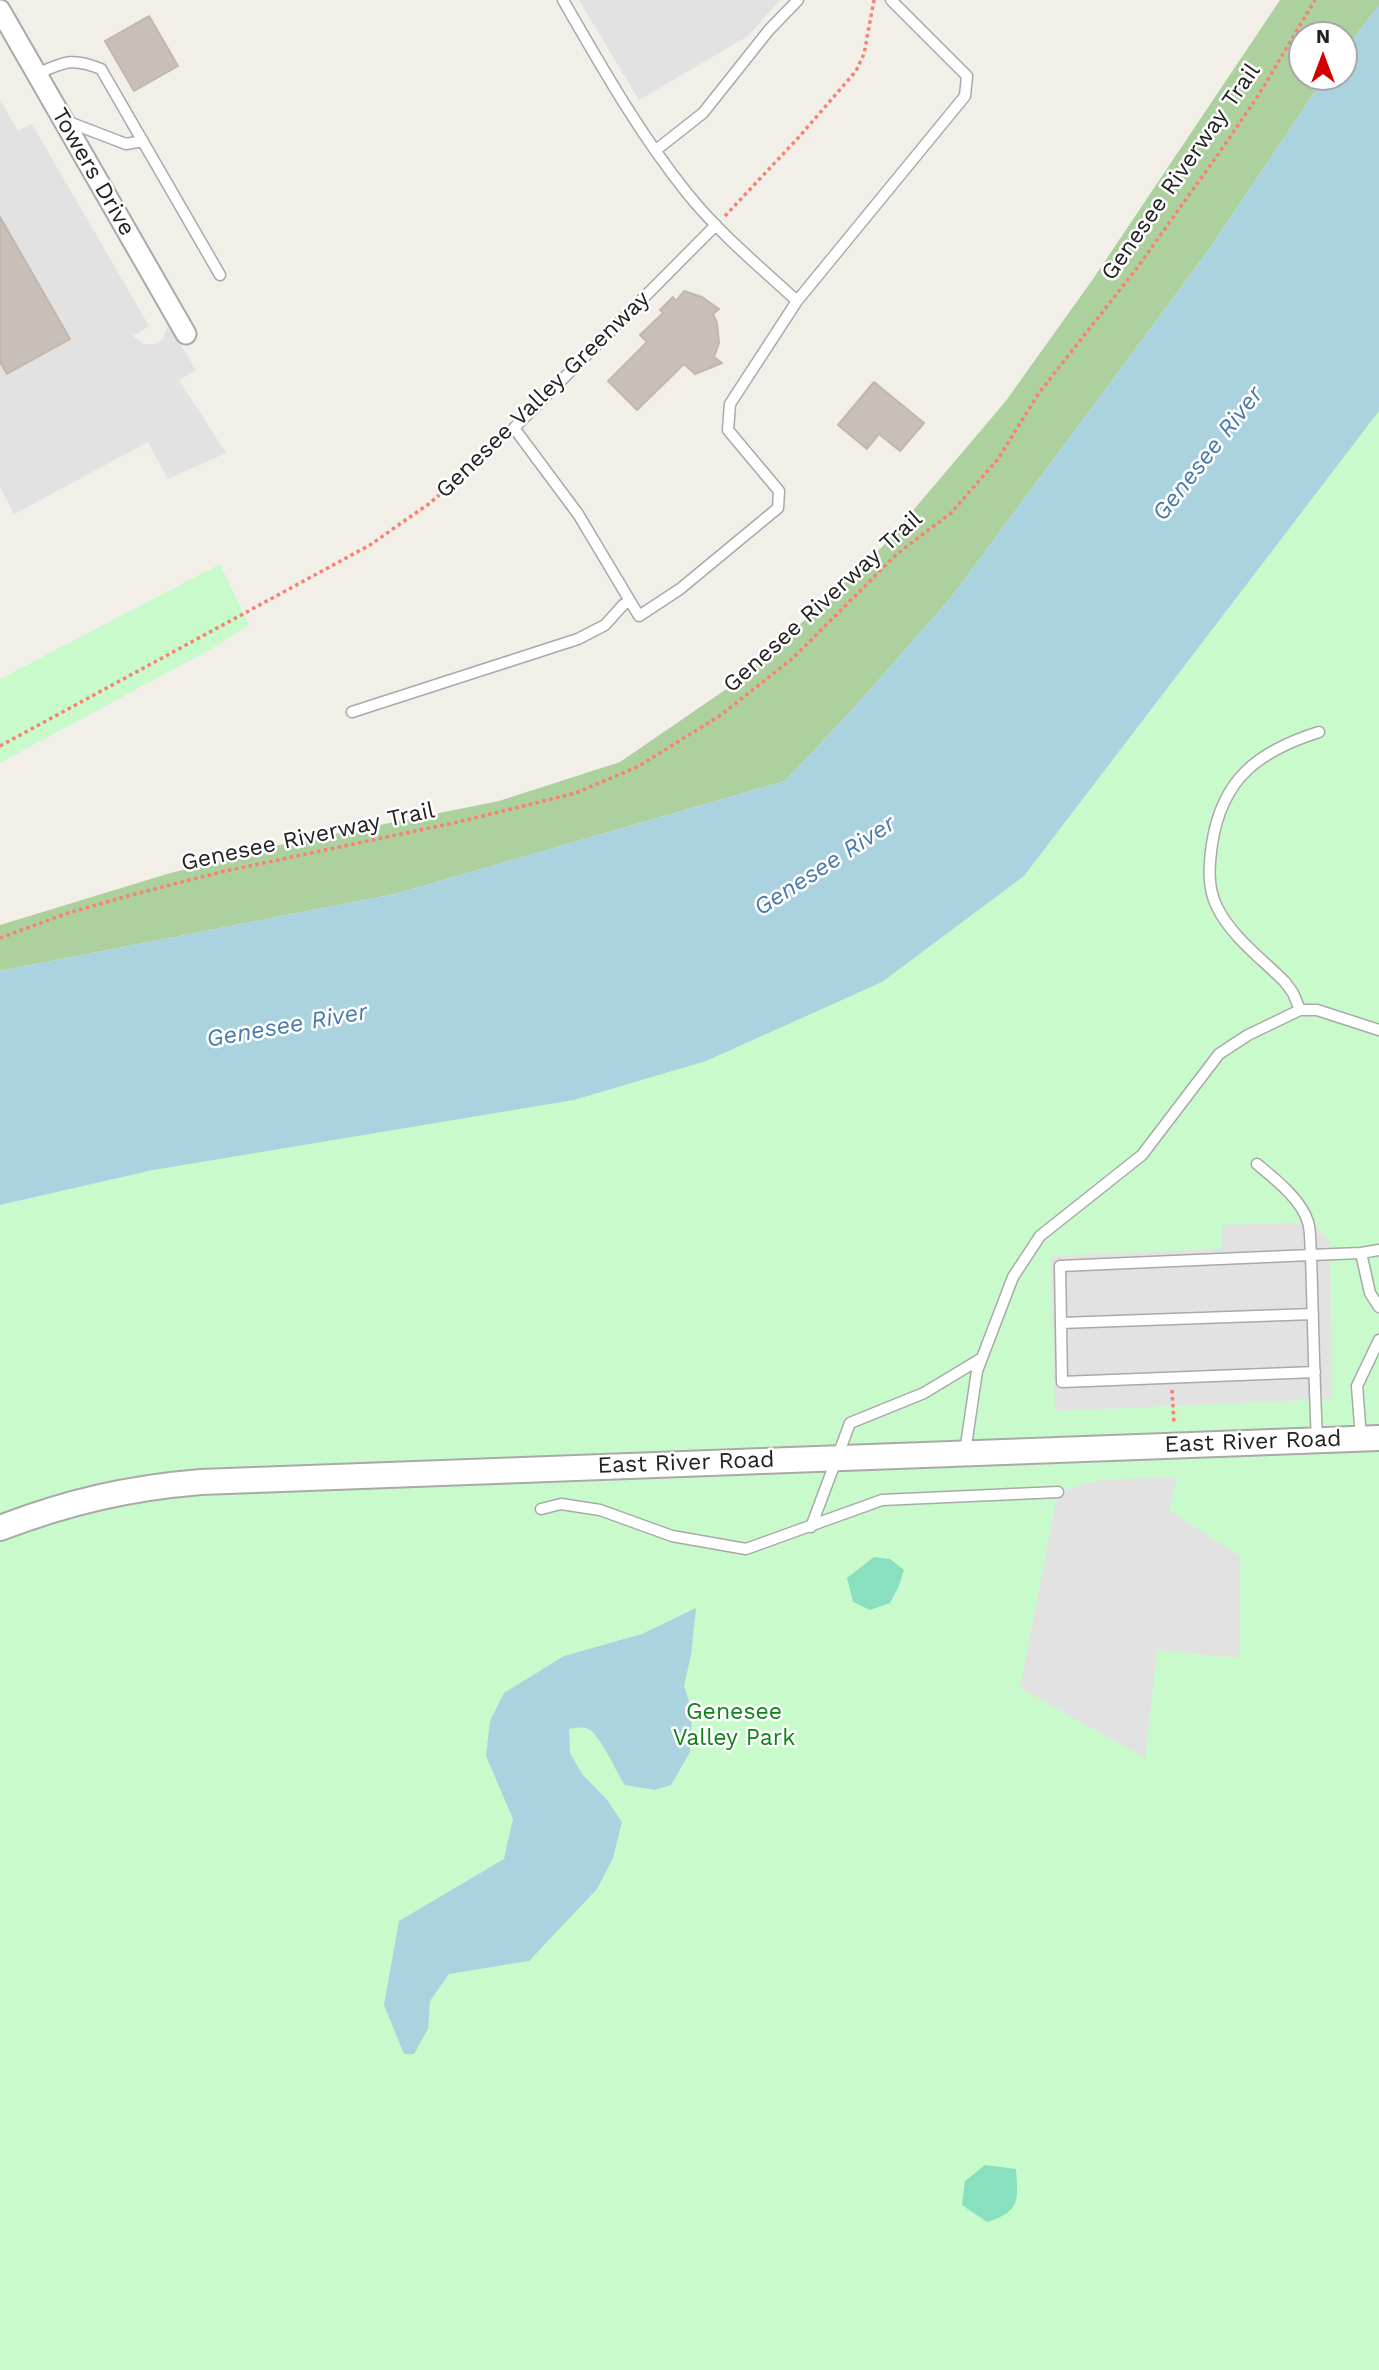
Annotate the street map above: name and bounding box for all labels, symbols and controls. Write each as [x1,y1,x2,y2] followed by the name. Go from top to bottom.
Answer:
[1288,21,1358,91] north arrow
[1316,25,1330,48] text: N
[1096,58,1266,286] street label: Genesee Riverway Trail
[45,103,141,241] street label: Towers Drive
[430,286,656,504] street label: Genesee Valley Greenway
[1147,381,1269,527] water label: Genesee River
[718,505,928,699] street label: Genesee Riverway Trail
[179,797,437,877] street label: Genesee Riverway Trail
[749,810,901,922] water label: Genesee River
[204,998,370,1054] water label: Genesee River
[1164,1425,1342,1459] street label: East River Road
[597,1446,775,1480] street label: East River Road
[673,1698,795,1752] park label: Genesee Valley Park

